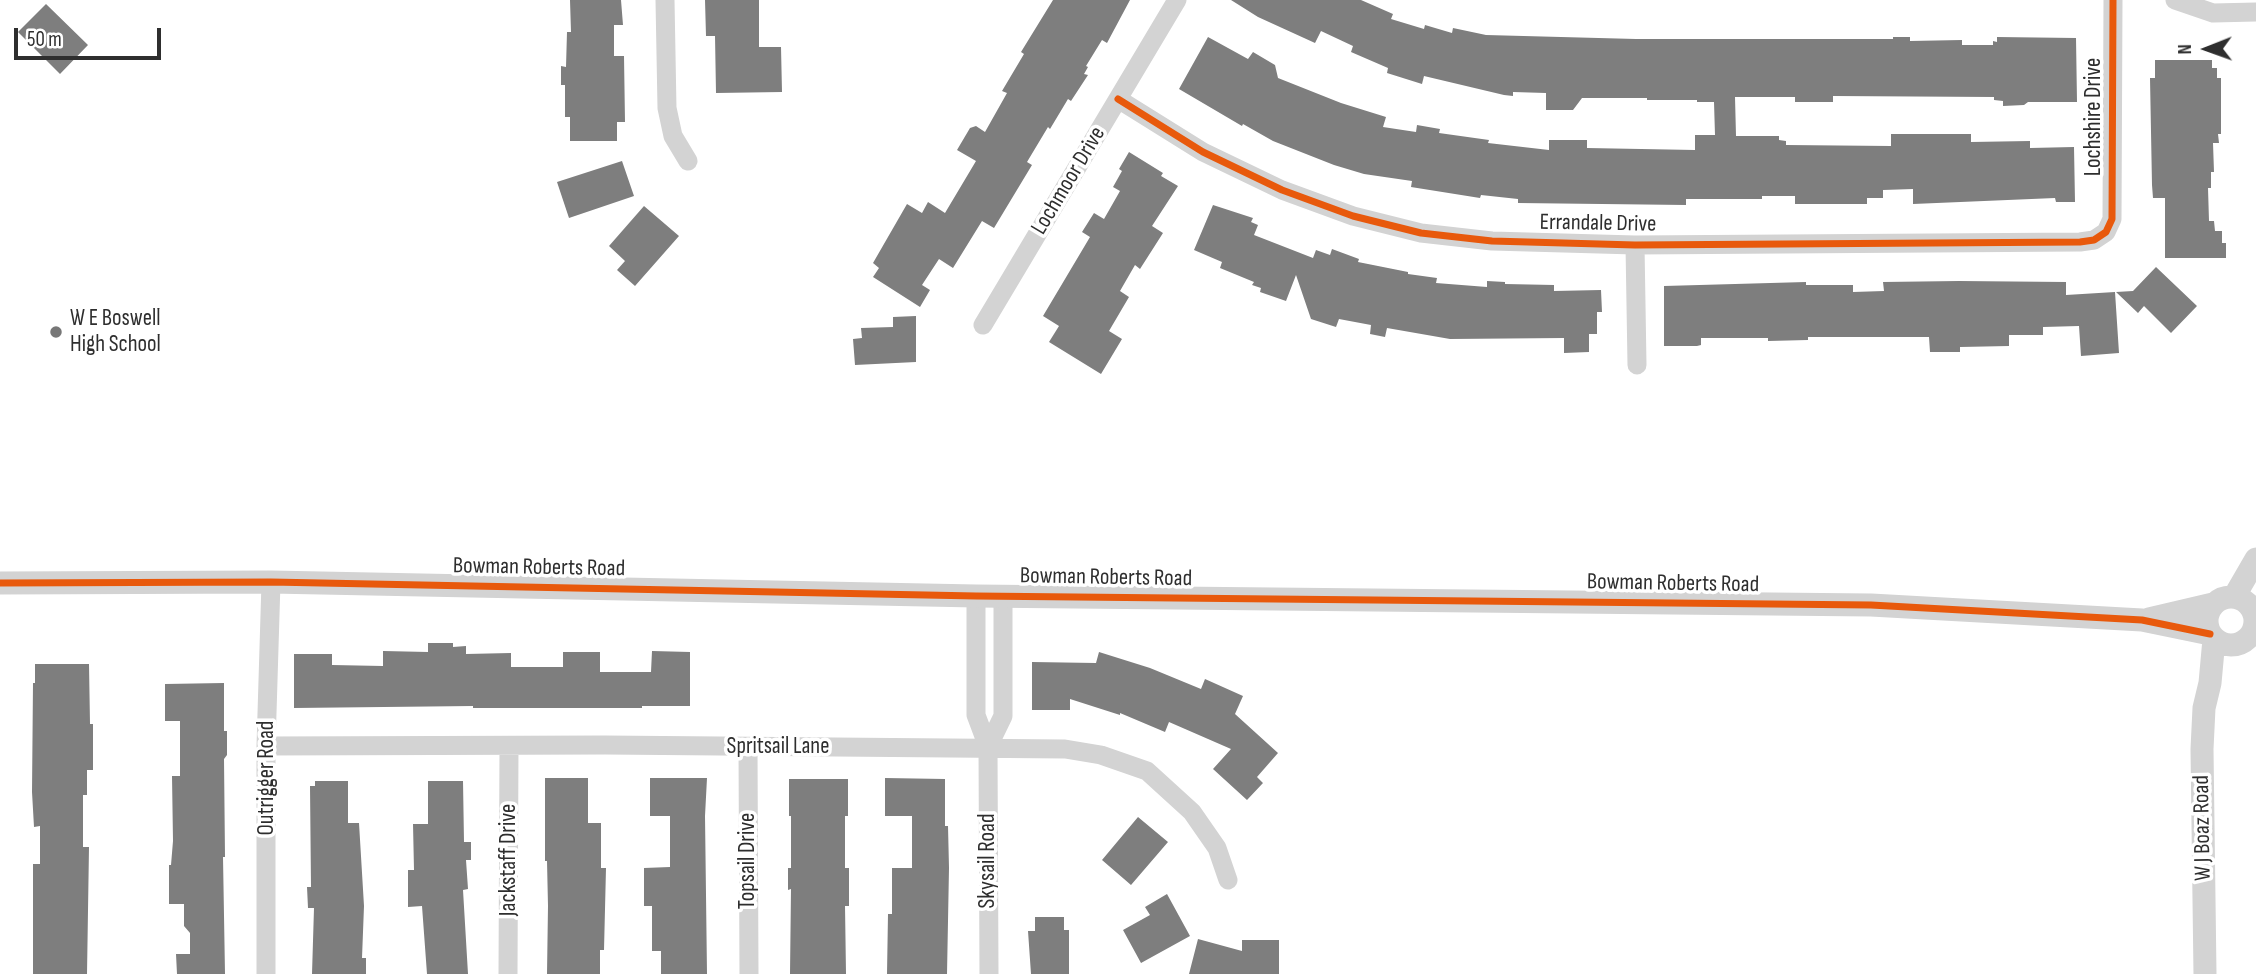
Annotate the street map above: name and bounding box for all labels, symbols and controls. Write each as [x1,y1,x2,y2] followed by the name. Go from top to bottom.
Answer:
[18,14,164,58] scale bar
[2172,14,2242,84] north arrow
[27,27,62,52] text: 50 m
[2174,44,2197,55] text: N
[2080,58,2108,176] street label: Lochshire Drive
[1026,122,1112,240] street label: Lochmoor Drive
[1539,209,1657,239] street label: Errandale Drive
[70,305,161,359] place label: W E Boswell High School
[48,324,64,340] marker: W E Boswell High School
[453,553,625,583] street label: Bowman Roberts Road
[1020,563,1192,593] street label: Bowman Roberts Road
[1587,569,1759,599] street label: Bowman Roberts Road
[253,721,281,835] street label: Outrigger Road
[727,733,829,761] street label: Spritsail Lane
[2188,775,2218,881] street label: W J Boaz Road
[495,804,523,916] street label: Jackstaff Drive
[734,813,762,909] street label: Topsail Drive
[974,813,1002,909] street label: Skysail Road

